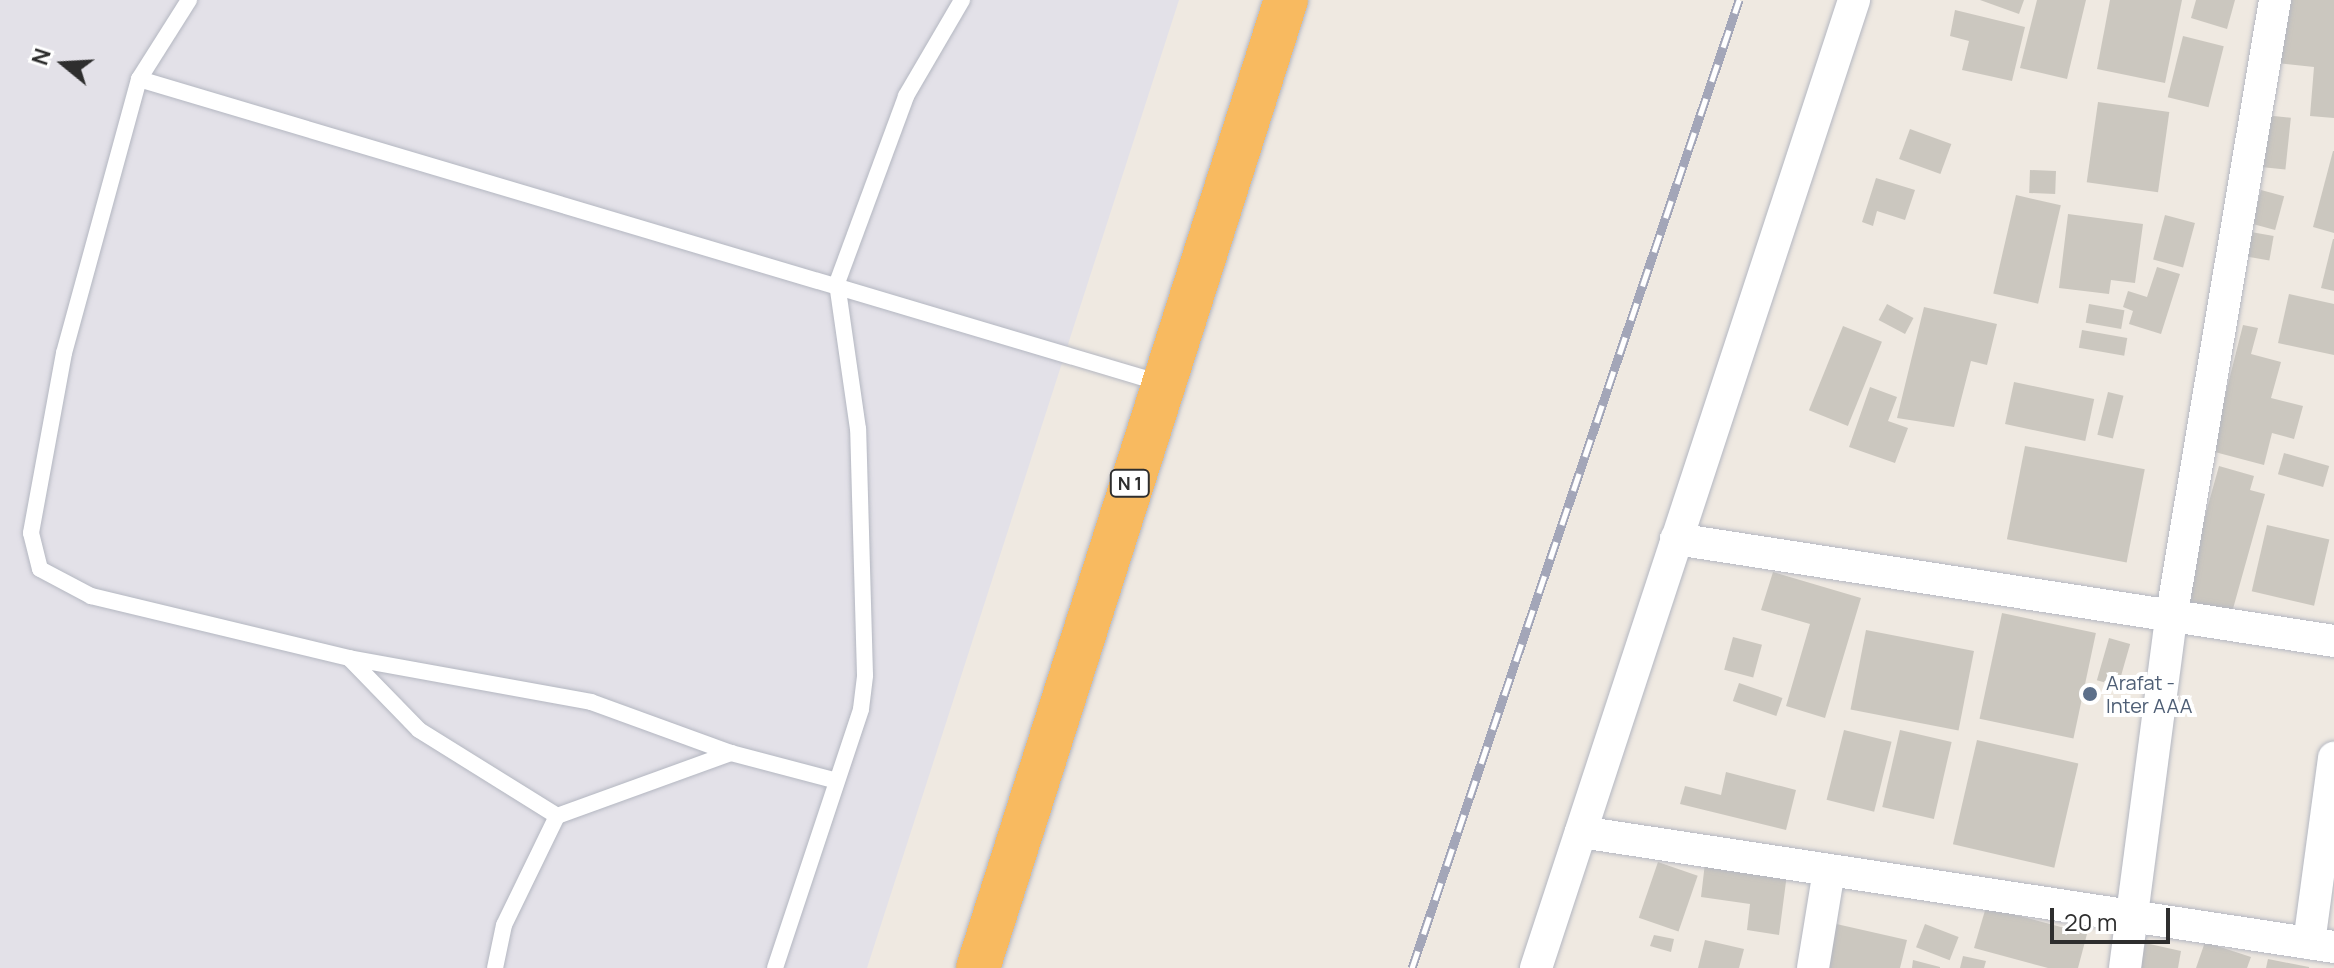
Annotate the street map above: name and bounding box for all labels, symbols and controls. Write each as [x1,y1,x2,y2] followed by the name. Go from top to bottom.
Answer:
[24,24,104,104] north arrow
[24,44,58,69] text: N
[1108,469,1152,497] road number: N 1
[2106,670,2193,717] place label: Arafat - Inter AAA
[2081,685,2099,703] marker: Arafat - Inter AAA
[2054,892,2174,942] scale bar
[2064,905,2117,938] text: 20 m

